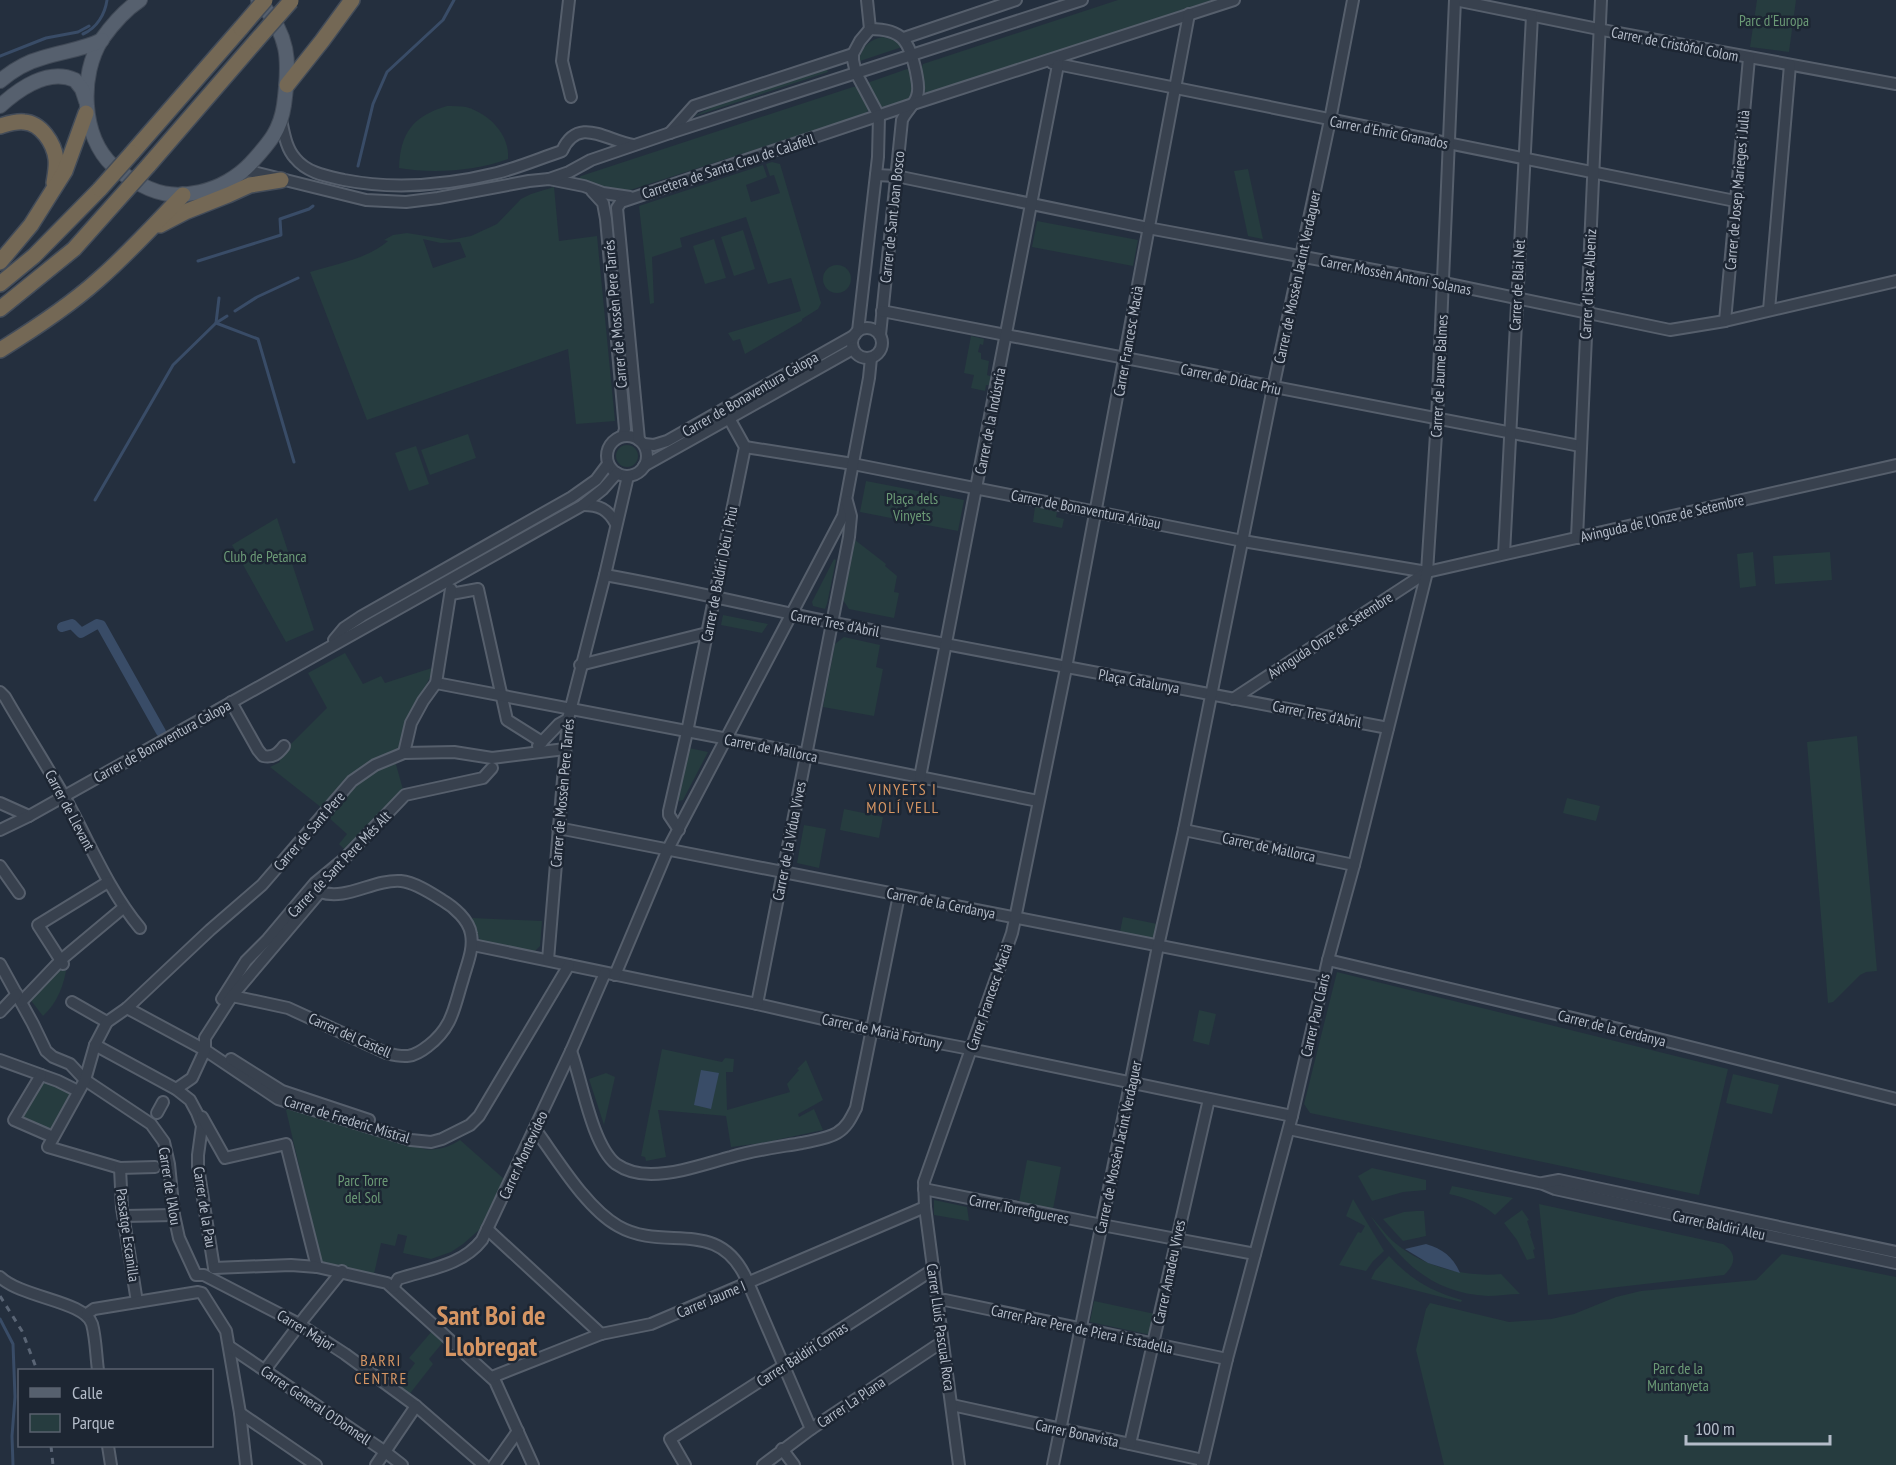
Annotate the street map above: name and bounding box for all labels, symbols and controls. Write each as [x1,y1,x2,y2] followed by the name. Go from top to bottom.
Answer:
[1739,11,1809,30] park label: Parc d'Europa
[1610,22,1740,66] street label: Carrer de Cristòfol Colom
[1721,109,1753,271] street label: Carrer de Josep Marieges i Julià
[1328,111,1450,153] street label: Carrer d'Enric Granados
[639,129,817,203] street label: Carretera de Santa Creu de Calafell
[876,150,908,284] street label: Carrer de Sant Joan Bosco
[1269,188,1325,365] street label: Carrer de Mossèn Jacint Verdaguer
[1576,228,1600,340] street label: Carrer d'Isaac Albeniz
[599,239,631,389] street label: Carrer de Mossèn Pere Tarrés
[1505,239,1529,331] street label: Carrer de Blai Net
[1319,251,1473,299] street label: Carrer Mossèn Antoni Solanas
[1109,284,1147,398] street label: Carrer Francesc Macià
[1426,314,1452,438] street label: Carrer de Jaume Balmes
[679,347,821,441] street label: Carrer de Bonaventura Calopa
[1179,359,1283,399] street label: Carrer de Dídac Priu
[970,366,1010,476] street label: Carrer de la Indústria
[1010,485,1162,533] street label: Carrer de Bonaventura Aribau
[886,489,938,525] park label: Plaça dels Vinyets
[1578,490,1746,546] street label: Avinguda de l'Onze de Setembre
[697,505,741,643] street label: Carrer de Baldiri Déu i Priu
[223,547,307,566] park label: Club de Petanca
[1264,587,1396,683] street label: Avinguda Onze de Setembre
[789,605,882,641] street label: Carrer Tres d'Abril
[1097,665,1181,697] street label: Plaça Catalunya
[90,695,234,787] street label: Carrer de Bonaventura Calopa
[1271,696,1364,732] street label: Carrer Tres d'Abril
[546,718,578,868] street label: Carrer de Mossèn Pere Tarrés
[723,730,819,766] street label: Carrer de Mallorca
[41,766,99,854] street label: Carrer de Llevant
[866,779,940,817] district label: VINYETS I MOLÍ VELL
[768,780,810,902] street label: Carrer de la Vídua Vives
[269,787,349,875] street label: Carrer de Sant Pere
[283,807,395,921] street label: Carrer de Sant Pere Més Alt
[1221,828,1317,866] street label: Carrer de Mallorca
[885,883,997,923] street label: Carrer de la Cerdanya
[962,941,1016,1053] street label: Carrer Francesc Macià
[1296,971,1334,1059] street label: Carrer Pau Claris
[1556,1005,1668,1051] street label: Carrer de la Cerdanya
[306,1008,395,1062] street label: Carrer del Castell
[820,1009,944,1053] street label: Carrer de Marià Fortuny
[1090,1058,1146,1235] street label: Carrer de Mossèn Jacint Verdaguer
[282,1091,413,1147] street label: Carrer de Frederic Mistral
[494,1108,552,1202] street label: Carrer Montevideo
[154,1146,186,1226] street label: Carrer de l'Alou
[189,1165,221,1249] street label: Carrer de la Pau
[338,1171,388,1207] park label: Parc Torre del Sol
[112,1187,144,1283] street label: Passatge Escanilla
[968,1190,1070,1228] street label: Carrer Torrefigueres
[1671,1206,1767,1244] street label: Carrer Baldiri Aleu
[1149,1218,1189,1326] street label: Carrer Amadeu Vives
[923,1262,959,1392] street label: Carrer Lluís Pascual Roca
[674,1276,748,1322] street label: Carrer Jaume I
[437,1298,545,1363] district label: Sant Boi de Llobregat
[989,1300,1175,1358] street label: Carrer Pare Pere de Piera i Estadella
[274,1305,339,1355] street label: Carrer Major
[753,1317,851,1391] street label: Carrer Baldiri Comas
[354,1350,408,1388] district label: BARRI CENTRE
[1647,1359,1709,1395] park label: Parc de la Muntanyeta
[257,1361,375,1449] street label: Carrer General O'Donnell
[18,1369,213,1447] legend
[813,1372,889,1432] street label: Carrer La Plana
[72,1381,103,1404] text: Calle
[1686,1408,1830,1446] scale bar
[72,1411,115,1434] text: Parque
[1034,1415,1120,1451] street label: Carrer Bonavista
[1695,1417,1735,1440] text: 100 m

